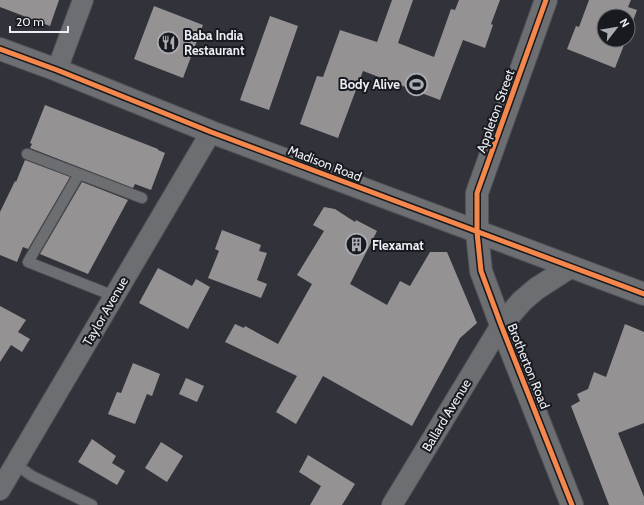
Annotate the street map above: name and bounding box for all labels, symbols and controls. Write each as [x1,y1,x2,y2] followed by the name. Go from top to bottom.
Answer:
[10,8,68,34] scale bar
[596,8,636,48] north arrow
[16,14,44,29] text: 20 m
[617,16,633,30] text: N
[184,27,245,58] place label: Baba India Restaurant
[156,29,182,55] restaurant icon: Baba India Restaurant
[473,67,518,155] street label: Appleton Street
[403,71,429,97] sports icon: Body Alive
[340,76,400,92] place label: Body Alive
[286,142,364,184] street label: Madison Road
[344,232,370,258] building icon: Flexamat
[372,237,424,253] place label: Flexamat
[79,273,131,348] street label: Taylor Avenue
[505,321,553,411] street label: Brotherton Road
[418,376,474,454] street label: Ballard Avenue

